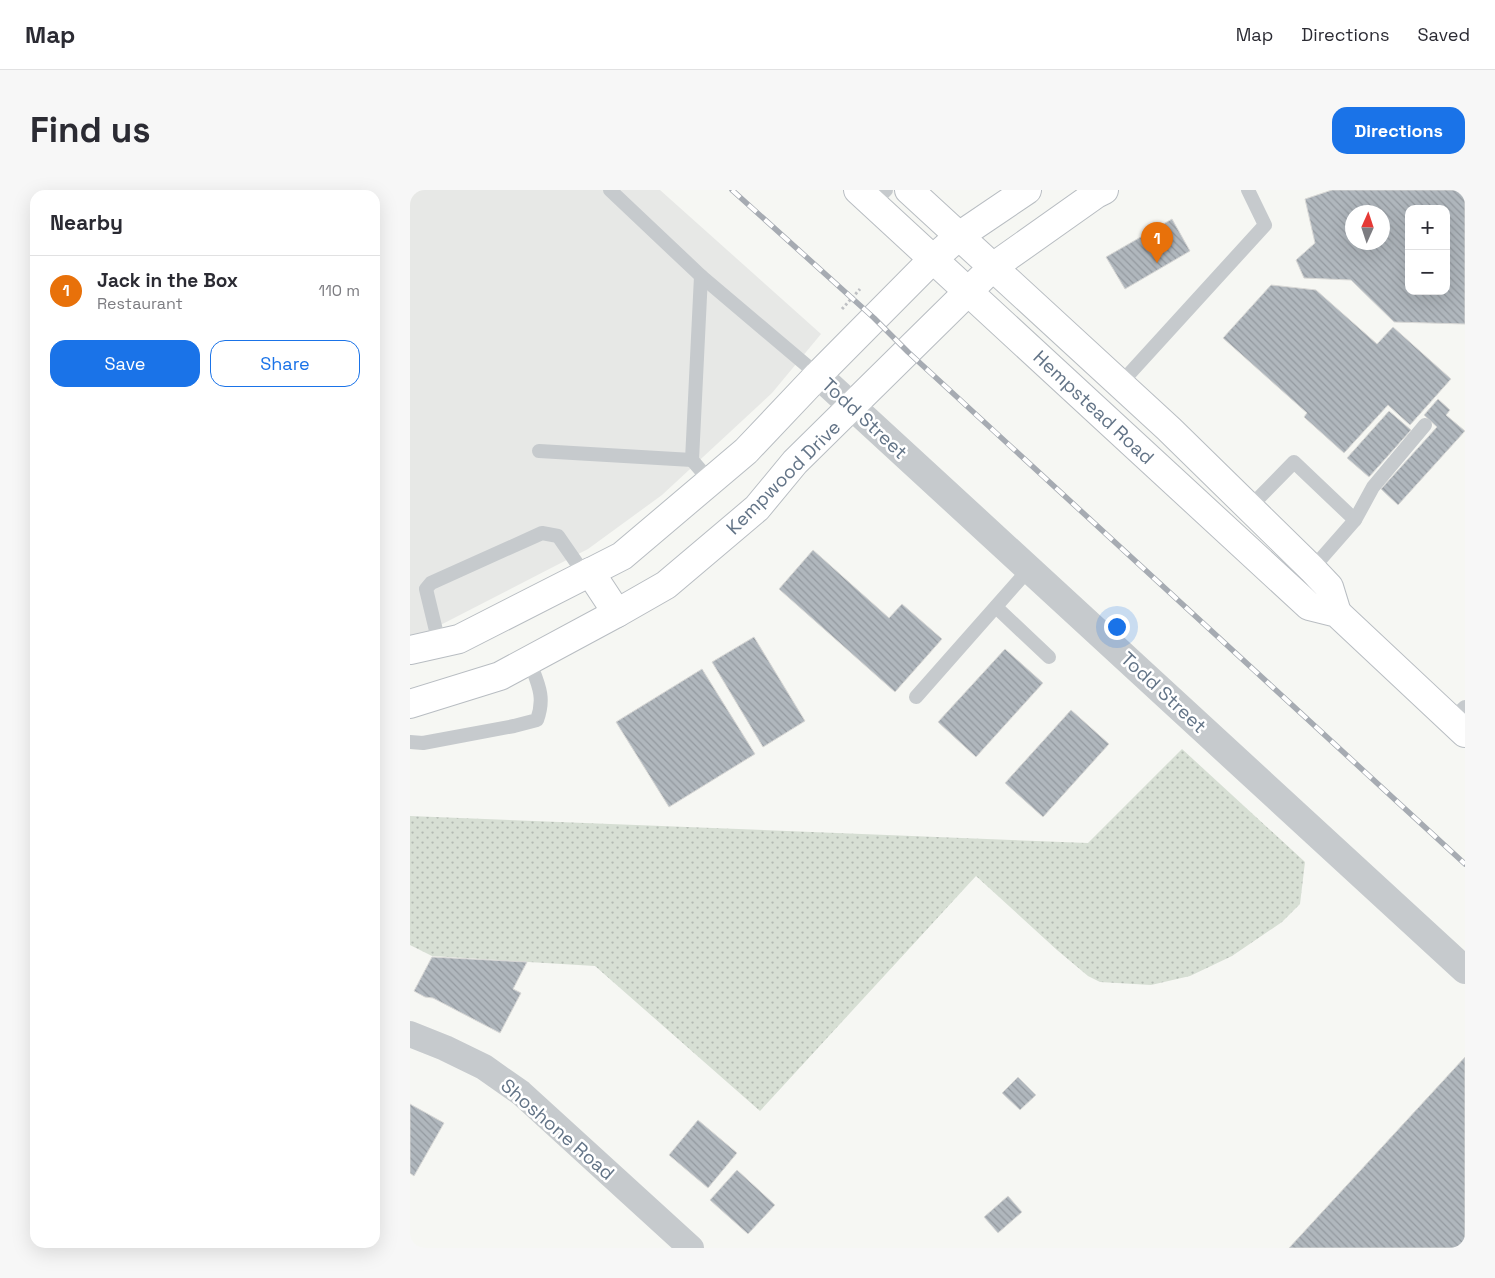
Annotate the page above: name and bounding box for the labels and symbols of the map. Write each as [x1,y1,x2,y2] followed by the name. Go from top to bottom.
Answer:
[1345,205,1390,250] north arrow
[1141,222,1173,263] pin: 1
[1028,345,1159,470] street label: Hempstead Road
[816,372,913,464] street label: Todd Street
[721,415,846,540] street label: Kempwood Drive
[1104,614,1130,640] your location
[1115,646,1212,738] street label: Todd Street
[496,1073,620,1186] street label: Shoshone Road

